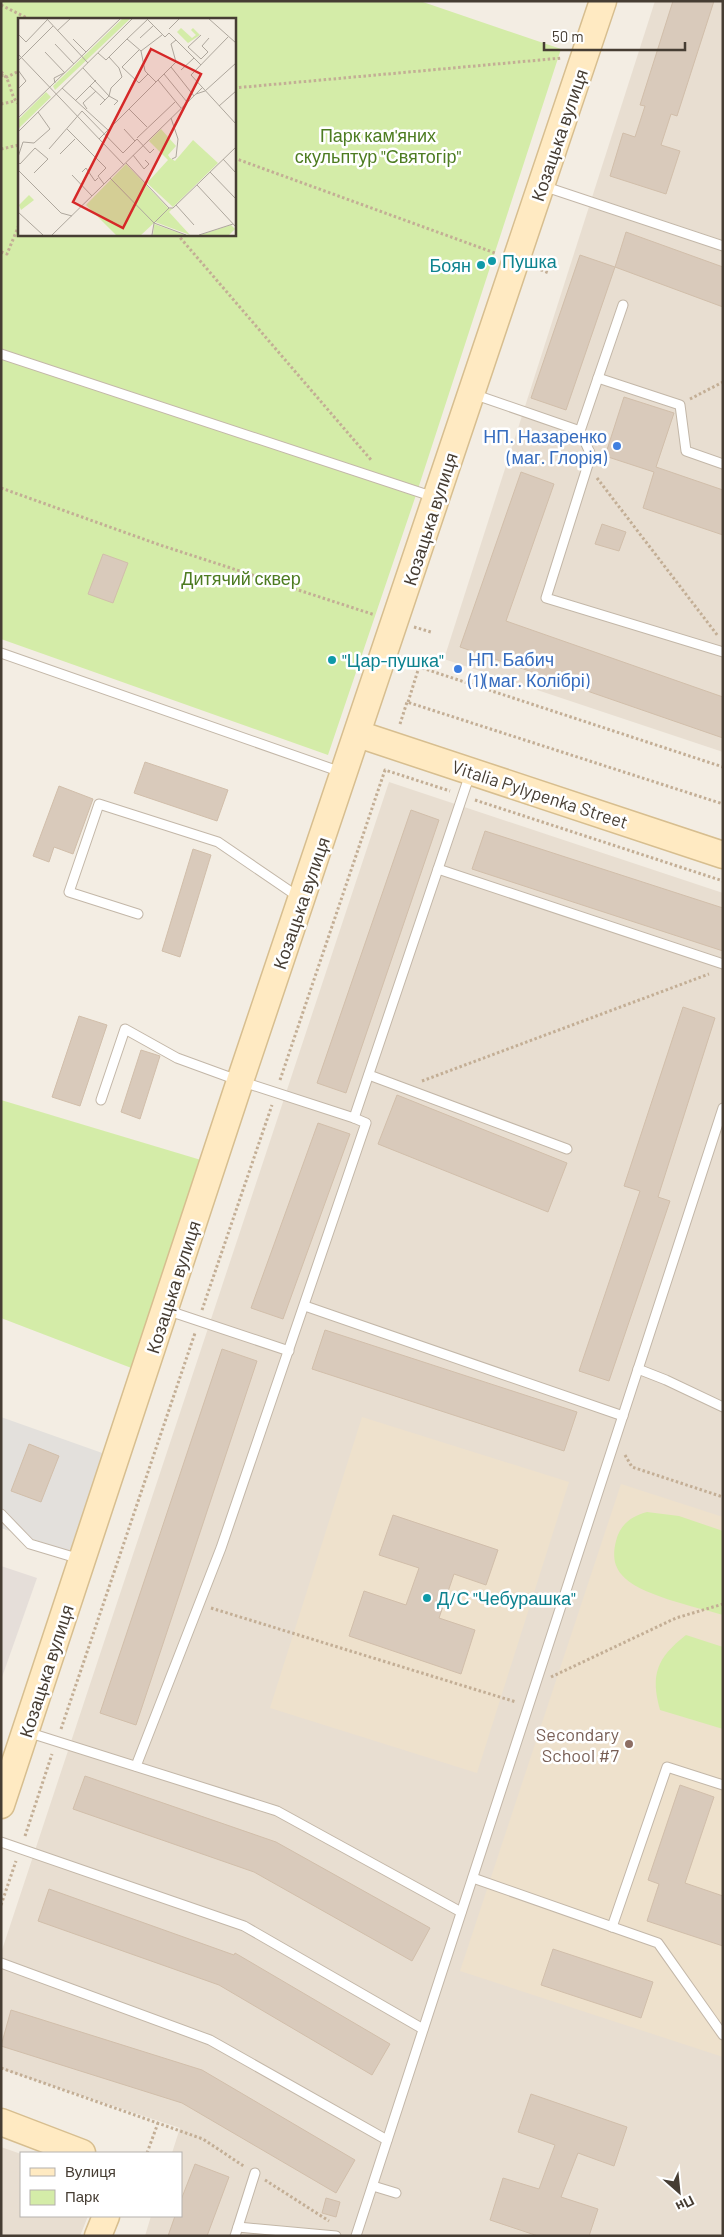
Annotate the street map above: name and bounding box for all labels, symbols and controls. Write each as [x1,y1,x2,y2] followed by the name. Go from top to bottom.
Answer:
[18,18,235,235] inset map
[544,20,685,52] scale bar
[552,27,584,45] text: 50 m
[526,66,592,204] street label: Козацька вулиця
[295,124,461,167] park label: Парк кам'яних скульптур "Святогір"
[502,250,558,272] place label: Пушка
[429,254,471,276] place label: Боян
[486,255,498,267] marker: Пушка
[475,259,487,271] marker: Боян
[483,425,607,468] place label: НП. Назаренко (маг. Глорія)
[611,440,623,452] marker: НП. Назаренко (маг. Глорія)
[398,450,462,588] street label: Козацька вулиця
[181,567,301,589] park label: Дитячий сквер
[467,648,590,691] place label: НП. Бабич (1)(маг. Колібрі)
[342,649,444,671] place label: "Цар-пушка"
[326,654,338,666] marker: "Цар-пушка"
[452,663,464,675] marker: НП. Бабич (1)(маг. Колібрі)
[449,755,631,833] street label: Vitalia Pylypenka Street
[268,834,334,972] street label: Козацька вулиця
[141,1218,205,1356] street label: Козацька вулиця
[437,1587,576,1609] place label: Д/С "Чебурашка"
[421,1592,433,1604] marker: Д/С "Чебурашка"
[14,1602,78,1740] street label: Козацька вулиця
[536,1723,619,1766] place label: Secondary School #7
[623,1738,635,1750] marker: Secondary School #7
[20,2152,182,2217] legend
[65,2162,116,2180] text: Вулиця
[654,2167,704,2217] north arrow
[65,2187,99,2205] text: Парк
[673,2192,697,2216] text: Пн

